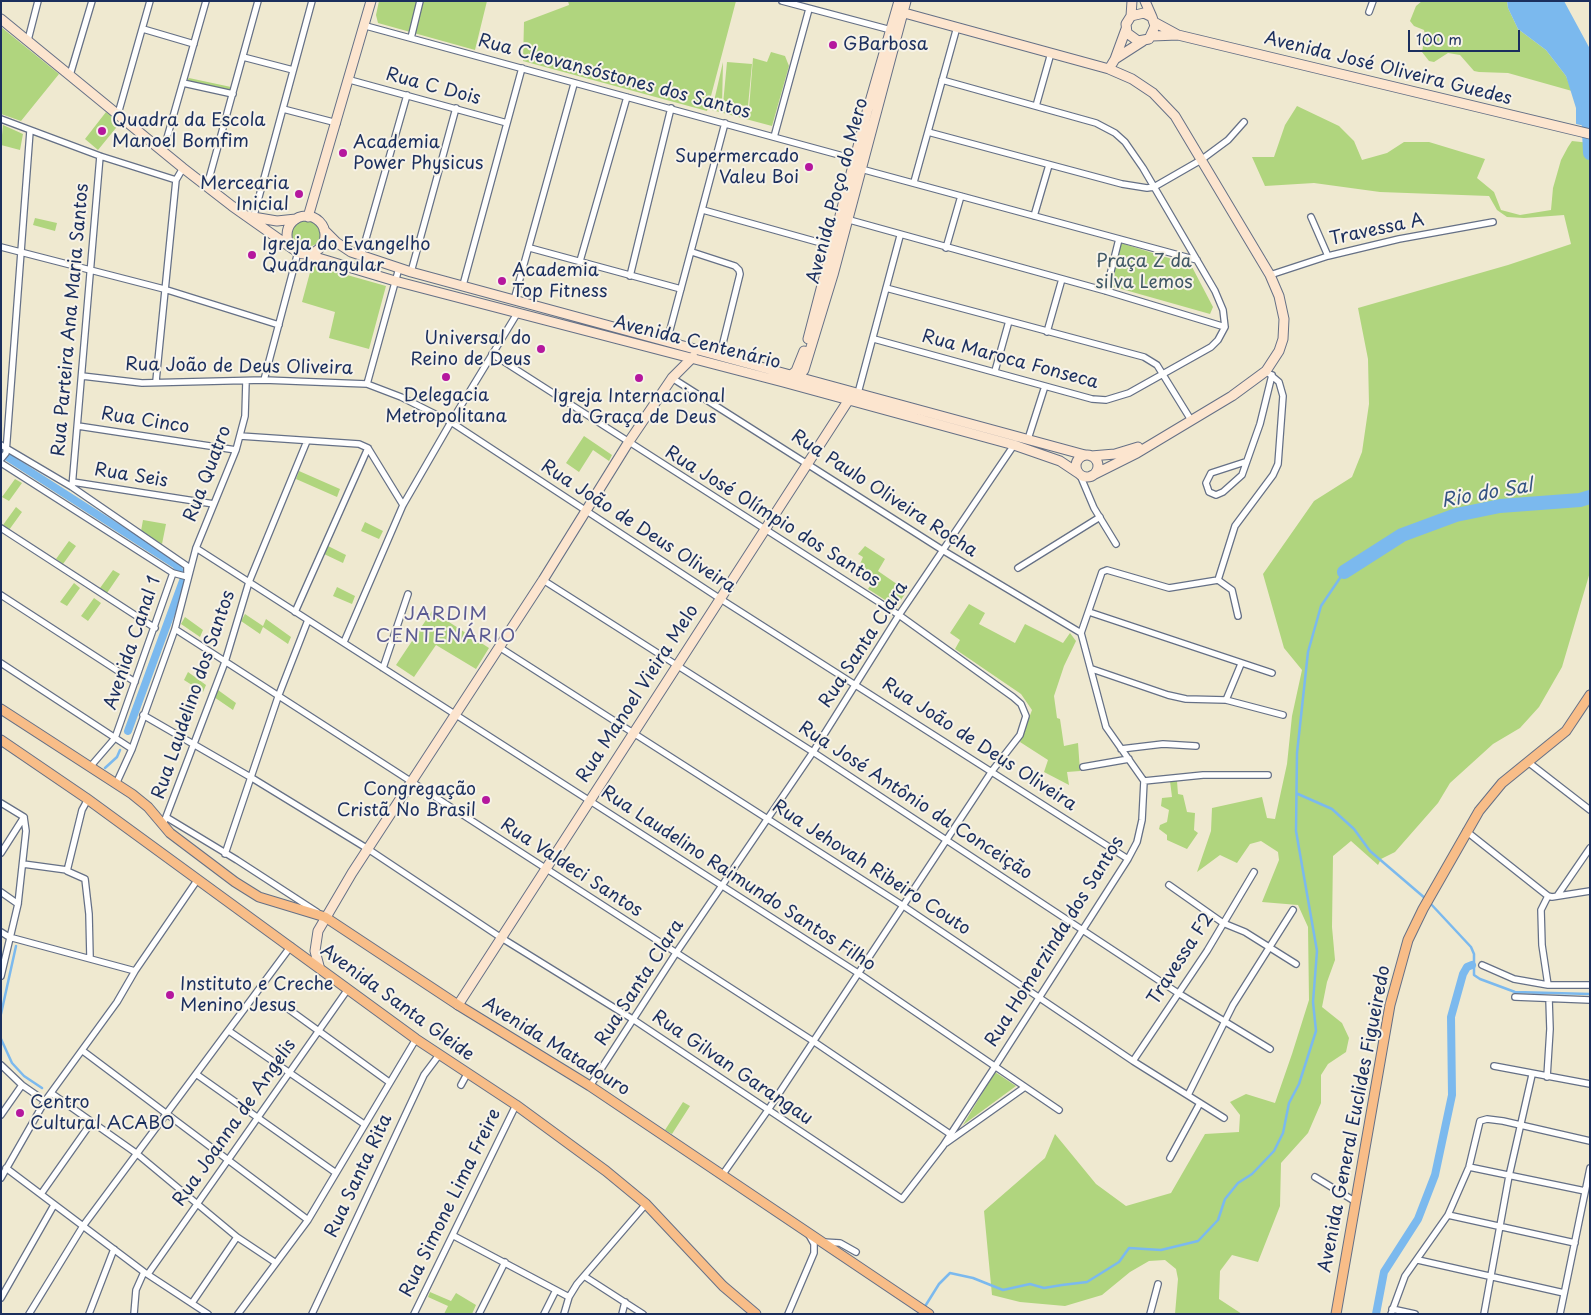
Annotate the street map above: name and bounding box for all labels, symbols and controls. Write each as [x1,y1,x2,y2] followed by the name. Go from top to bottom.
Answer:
[1411,20,1524,52] scale bar
[1416,27,1462,50] text: 100 m
[1262,28,1514,110] street label: Avenida José Oliveira Guedes
[475,30,753,124] street label: Rua Cleovansóstones dos Santos
[843,34,928,56] place label: GBarbosa
[827,39,839,51] marker: GBarbosa
[383,64,483,110] street label: Rua C Dois
[803,96,873,286] street label: Avenida Poço do Mero
[112,110,266,152] place label: Quadra da Escola Manoel Bomfim
[96,125,108,137] marker: Quadra da Escola Manoel Bomfim
[353,132,483,174] place label: Academia Power Physicus
[675,146,799,188] place label: Supermercado Valeu Boi
[337,147,349,159] marker: Academia Power Physicus
[803,161,815,173] marker: Supermercado Valeu Boi
[200,173,289,215] place label: Mercearia Inicial
[48,183,94,457] street label: Rua Parteira Ana Maria Santos
[293,188,305,200] marker: Mercearia Inicial
[1328,209,1426,251] street label: Travessa A
[262,234,430,276] place label: Igreja do Evangelho Quadrangular
[246,249,258,261] marker: Igreja do Evangelho Quadrangular
[1095,251,1193,294] park label: Praça Z da silva Lemos
[512,260,608,302] place label: Academia Top Fitness
[496,275,508,287] marker: Academia Top Fitness
[611,312,783,374] street label: Avenida Centenário
[919,326,1101,394] street label: Rua Maroca Fonseca
[411,328,531,370] place label: Universal do Reino de Deus
[535,343,547,355] marker: Universal do Reino de Deus
[125,354,353,380] street label: Rua João de Deus Oliveira
[440,371,452,383] marker: Delegacia Metropolitana
[633,372,645,384] marker: Igreja Internacional da Graça de Deus
[385,385,507,428] place label: Delegacia Metropolitana
[553,386,725,428] place label: Igreja Internacional da Graça de Deus
[99,403,191,439] street label: Rua Cinco
[180,423,236,525] street label: Rua Quatro
[787,426,981,562] street label: Rua Paulo Oliveira Rocha
[661,442,883,592] street label: Rua José Olímpio dos Santos
[537,456,739,598] street label: Rua João de Deus Oliveira
[93,460,169,492] street label: Rua Seis
[1440,475,1534,513] water label: Rio do Sal
[100,573,166,713] street label: Avenida Canal 1
[815,578,913,712] street label: Rua Santa Clara
[148,588,240,802] street label: Rua Laudelino dos Santos
[572,601,704,787] street label: Rua Manoel Vieira Melo
[375,604,517,648] district label: JARDIM CENTENÁRIO
[878,674,1080,816] street label: Rua João de Deus Oliveira
[794,717,1036,885] street label: Rua José Antônio da Conceição
[337,779,476,822] place label: Congregação Cristã No Brasil
[597,782,879,976] street label: Rua Laudelino Raimundo Santos Filho
[480,794,492,806] marker: Congregação Cristã No Brasil
[768,796,974,940] street label: Rua Jehovah Ribeiro Couto
[496,814,646,922] street label: Rua Valdeci Santos
[981,833,1129,1051] street label: Rua Homerzinda dos Santos
[1143,909,1219,1009] street label: Travessa F2
[591,916,689,1050] street label: Rua Santa Clara
[316,940,478,1066] street label: Avenida Santa Gleide
[1315,964,1395,1274] street label: Avenida General Euclides Figueiredo
[180,974,333,1016] place label: Instituto e Creche Menino Jesus
[164,989,176,1001] marker: Instituto e Creche Menino Jesus
[479,993,633,1101] street label: Avenida Matadouro
[648,1006,816,1130] street label: Rua Gilvan Garangau
[169,1035,301,1211] street label: Rua Joanna de Angelis
[30,1092,175,1134] place label: Centro Cultural ACABO
[396,1105,506,1301] street label: Rua Simone Lima Freire
[14,1107,26,1119] marker: Centro Cultural ACABO
[321,1111,397,1241] street label: Rua Santa Rita

